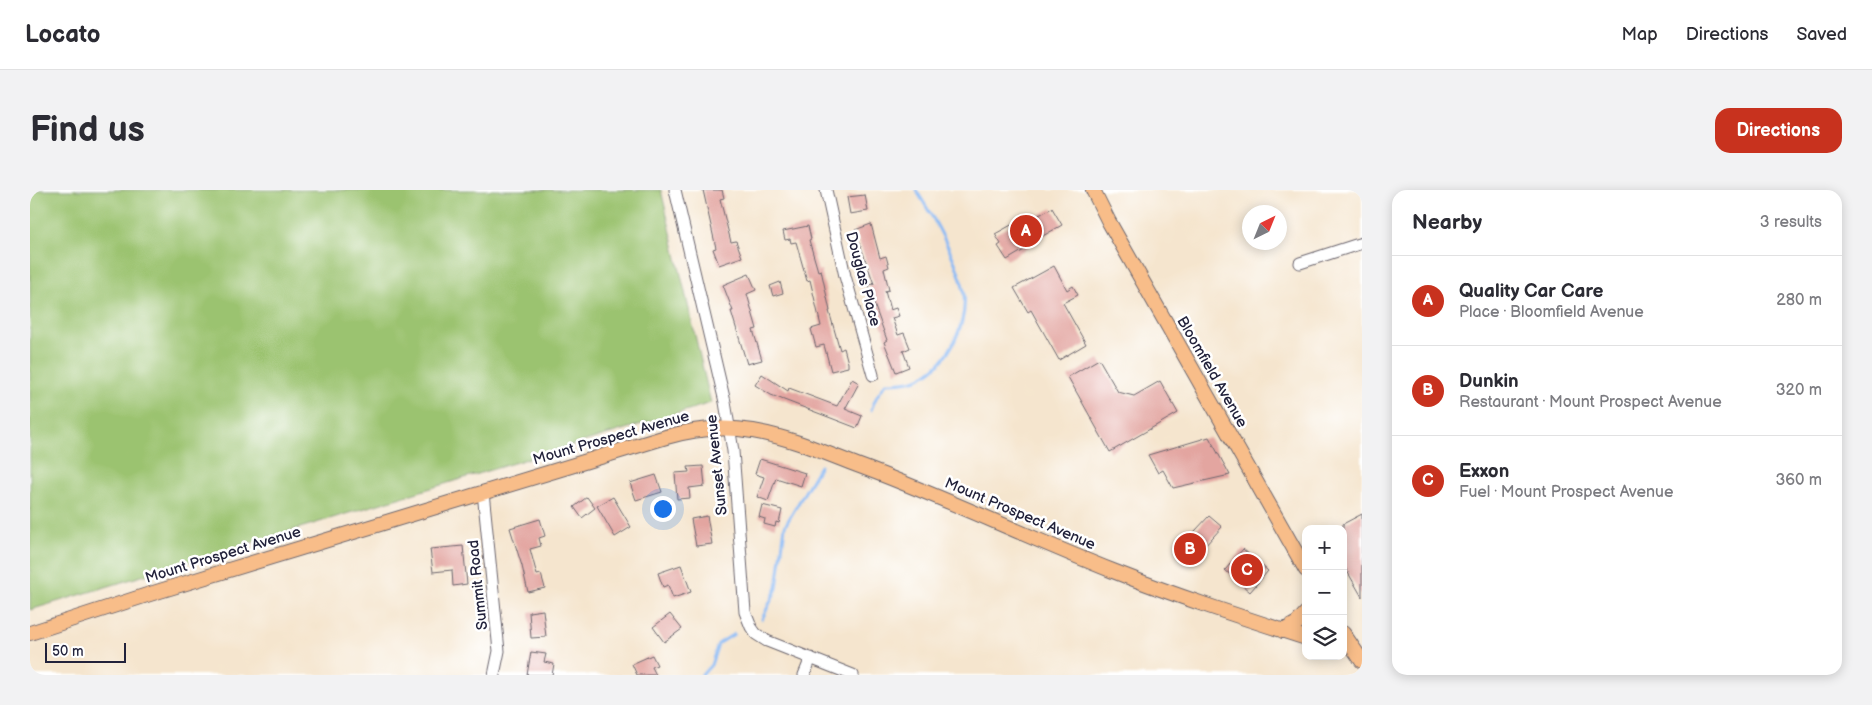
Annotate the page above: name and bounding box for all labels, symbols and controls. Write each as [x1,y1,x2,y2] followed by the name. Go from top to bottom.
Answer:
[25,20,100,49] text: Locato
[1622,24,1658,45] text: Map
[1686,24,1768,45] text: Directions
[1796,24,1847,45] text: Saved
[1715,108,1842,153] button: Directions
[30,109,145,152] text: Find us
[1242,205,1287,250] north arrow
[1412,210,1482,235] text: Nearby
[1010,212,1042,250] pin: A
[1760,213,1822,232] text: 3 results
[841,230,885,329] street label: Douglas Place
[1459,280,1604,303] text: Quality Car Care
[1423,291,1433,310] text: A
[1776,291,1822,310] text: 280 m
[1459,303,1644,322] text: Place · Bloomfield Avenue
[1172,313,1252,431] street label: Bloomfield Avenue
[1459,370,1519,393] text: Dunkin
[1422,381,1434,400] text: B
[1776,381,1822,400] text: 320 m
[1459,393,1722,412] text: Restaurant · Mount Prospect Avenue
[531,407,692,469] street label: Mount Prospect Avenue
[702,414,732,516] street label: Sunset Avenue
[1459,460,1509,483] text: Exxon
[1422,471,1434,490] text: C
[1775,471,1822,490] text: 360 m
[942,474,1098,554] street label: Mount Prospect Avenue
[1459,483,1673,502] text: Fuel · Mount Prospect Avenue
[650,496,676,522] your location
[143,522,303,588] street label: Mount Prospect Avenue
[1302,525,1347,660] map controls
[1302,525,1347,570] button: +
[1174,530,1206,568] pin: B
[464,539,492,631] street label: Summit Road
[1231,551,1263,589] pin: C
[1302,570,1347,615] button: −
[1302,615,1347,660] button: layers
[45,640,126,663] scale bar
[52,643,84,660] text: 50 m

